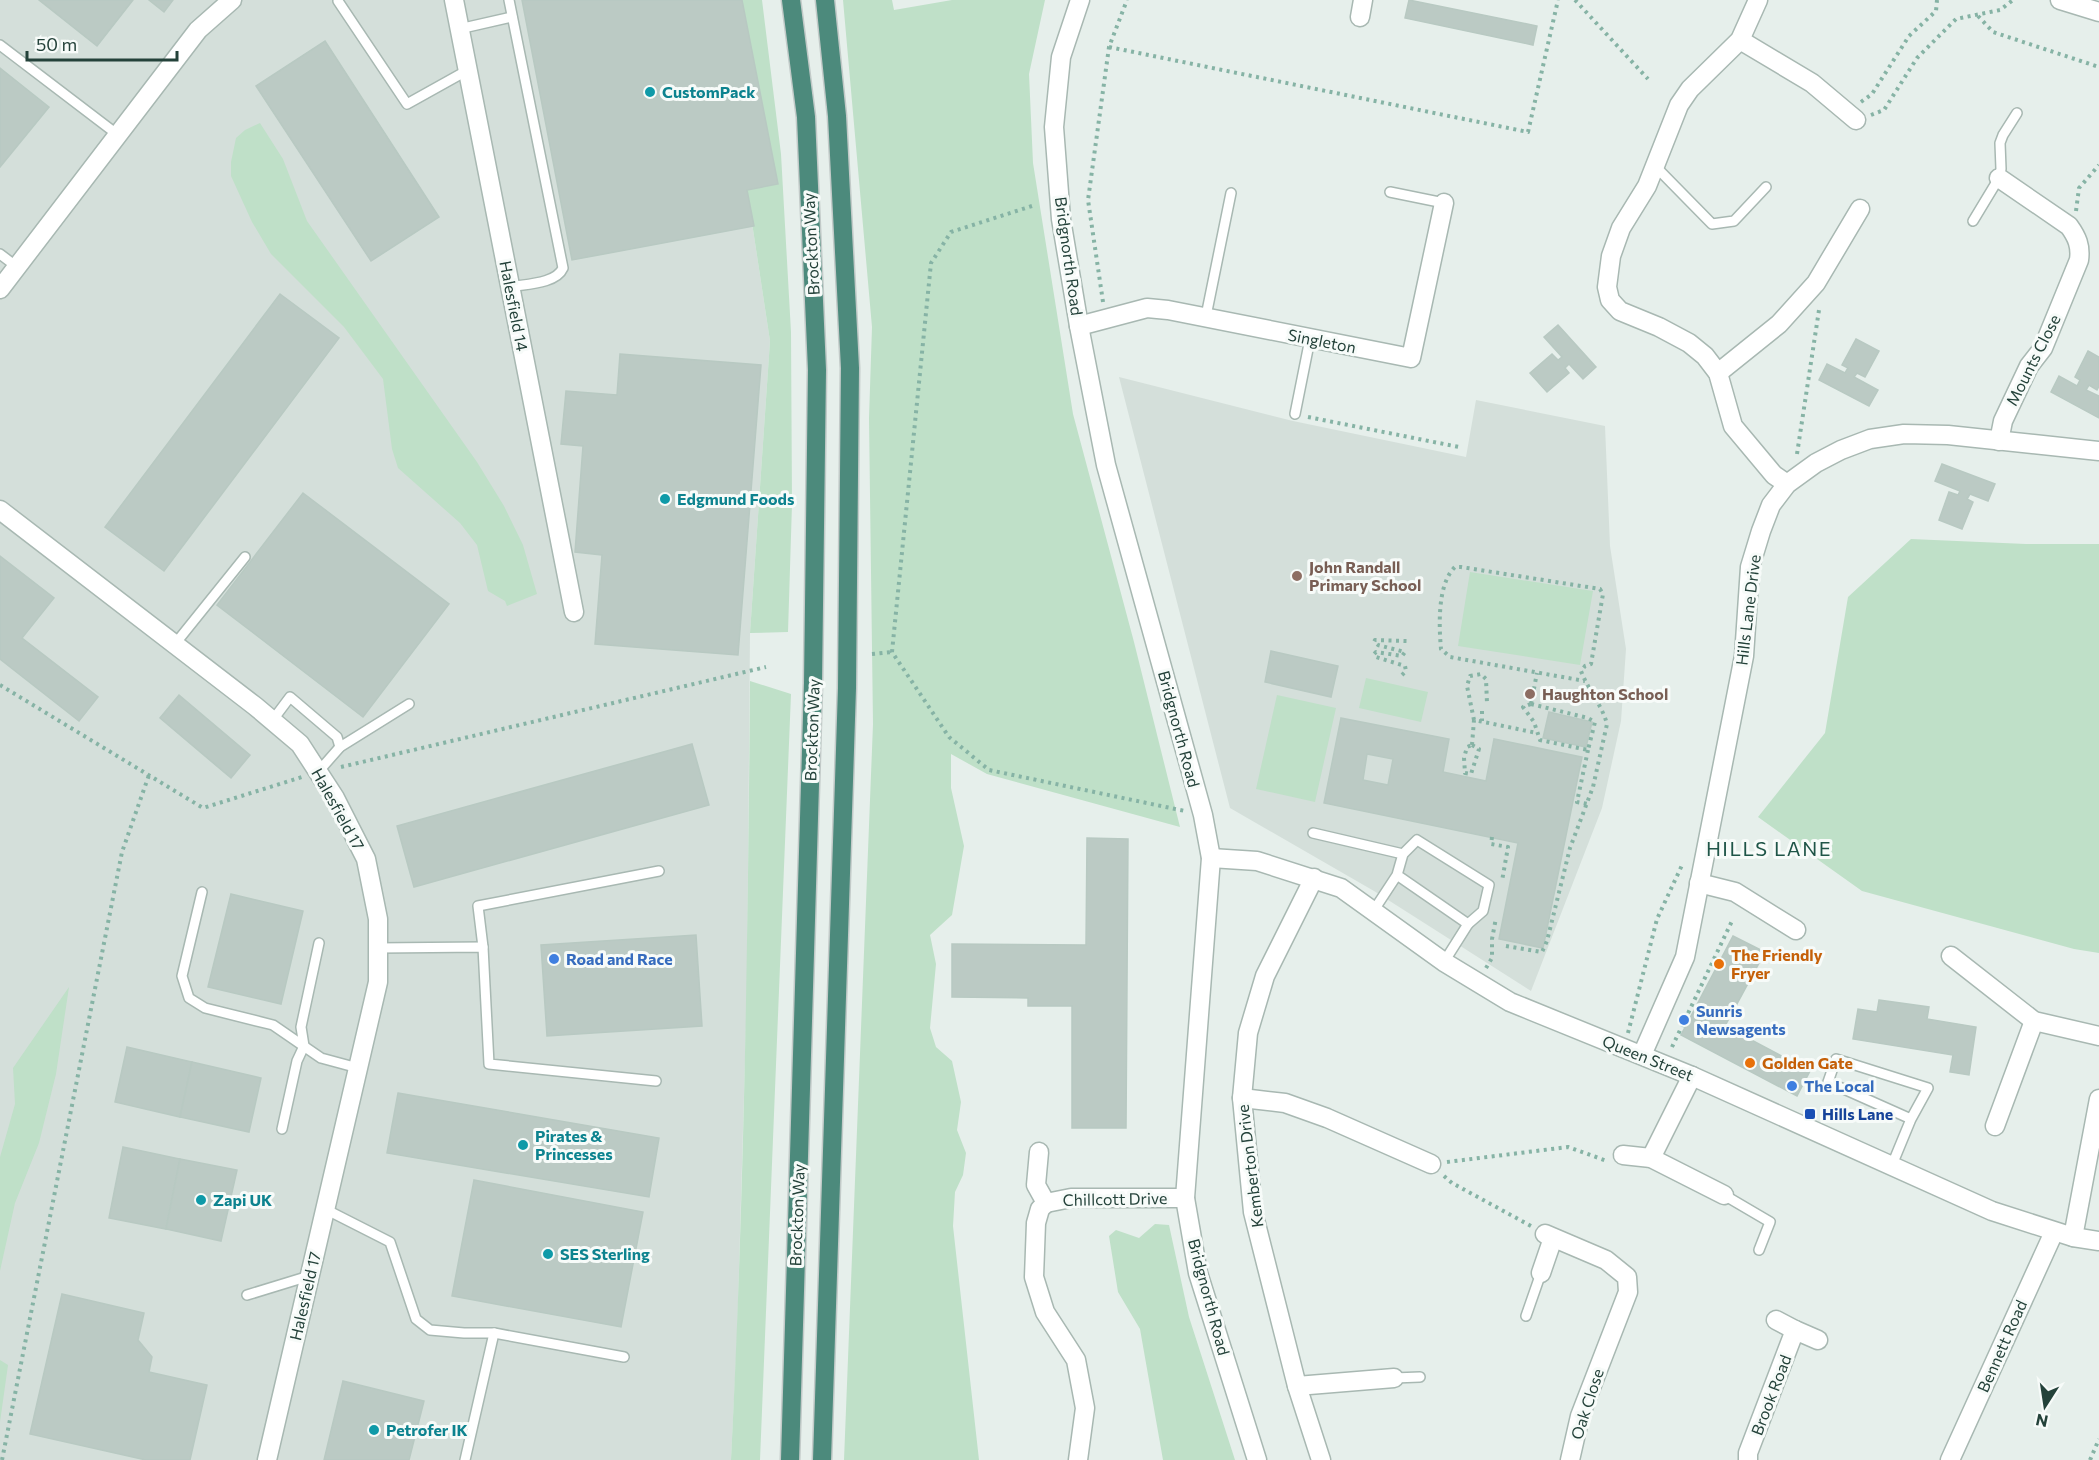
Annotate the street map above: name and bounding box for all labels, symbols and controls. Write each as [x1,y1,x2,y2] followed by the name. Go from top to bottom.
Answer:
[27,24,177,62] scale bar
[36,33,77,55] text: 50 m
[662,82,756,101] place label: CustomPack
[643,85,657,99] marker: CustomPack
[798,192,823,296] street label: Brockton Way
[1052,195,1087,317] street label: Bridgnorth Road
[496,259,533,353] street label: Halesfield 14
[2001,311,2064,409] street label: Mounts Close
[1286,325,1358,356] street label: Singleton
[677,489,794,508] place label: Edgmund Foods
[658,492,672,506] marker: Edgmund Foods
[1731,553,1764,666] street label: Hills Lane Drive
[1309,557,1421,594] place label: John Randall Primary School
[1290,569,1304,583] marker: John Randall Primary School
[1155,668,1204,789] street label: Bridgnorth Road
[800,678,823,782] street label: Brockton Way
[1542,684,1668,703] place label: Haughton School
[1523,687,1537,701] marker: Haughton School
[308,765,369,853] street label: Halesfield 17
[1706,836,1832,860] district label: HILLS LANE
[1731,945,1823,982] place label: The Friendly Fryer
[566,949,673,968] place label: Road and Race
[547,952,561,966] marker: Road and Race
[1712,957,1726,971] marker: The Friendly Fryer
[1696,1001,1786,1038] place label: Sunris Newsagents
[1677,1013,1691,1027] marker: Sunris Newsagents
[1600,1031,1697,1085] street label: Queen Street
[1762,1053,1853,1072] place label: Golden Gate
[1743,1056,1757,1070] marker: Golden Gate
[1804,1076,1874,1095] place label: The Local
[1785,1079,1799,1093] marker: The Local
[1233,1103,1266,1229] street label: Kemberton Drive
[1822,1104,1893,1123] place label: Hills Lane
[1803,1107,1817,1121] marker: Hills Lane
[535,1126,613,1163] place label: Pirates & Princesses
[516,1138,530,1152] marker: Pirates & Princesses
[785,1163,808,1267] street label: Brockton Way
[1063,1188,1167,1209] street label: Chillcott Drive
[213,1190,272,1209] place label: Zapi UK
[194,1193,208,1207] marker: Zapi UK
[1185,1236,1234,1357] street label: Bridgnorth Road
[560,1244,650,1263] place label: SES Sterling
[541,1247,555,1261] marker: SES Sterling
[285,1250,324,1342] street label: Halesfield 17
[1973,1297,2030,1395] street label: Bennett Road
[1746,1352,1795,1438] street label: Brook Road
[1566,1366,1607,1442] street label: Oak Close
[2015,1376,2075,1436] north arrow
[2034,1411,2050,1432] text: N
[386,1420,468,1439] place label: Petrofer IK
[367,1423,381,1437] marker: Petrofer IK

